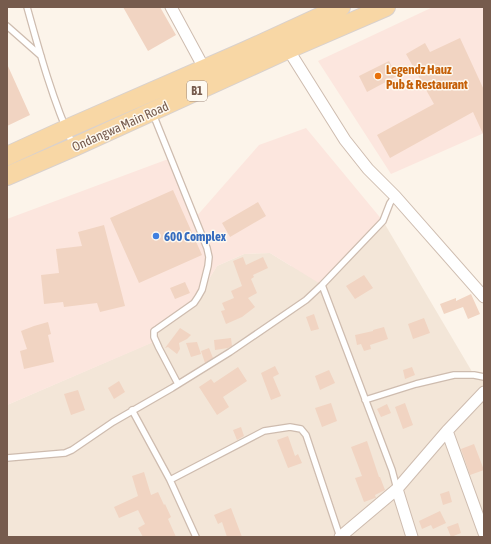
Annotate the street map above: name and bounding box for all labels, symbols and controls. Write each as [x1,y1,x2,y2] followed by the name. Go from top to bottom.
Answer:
[386,62,468,92] place label: Legendz Hauz Pub & Restaurant
[373,71,383,81] marker: Legendz Hauz Pub & Restaurant
[187,81,207,101] road number: B1
[70,98,171,154] street label: Ondangwa Main Road
[164,229,227,244] place label: 600 Complex
[151,231,161,241] marker: 600 Complex

